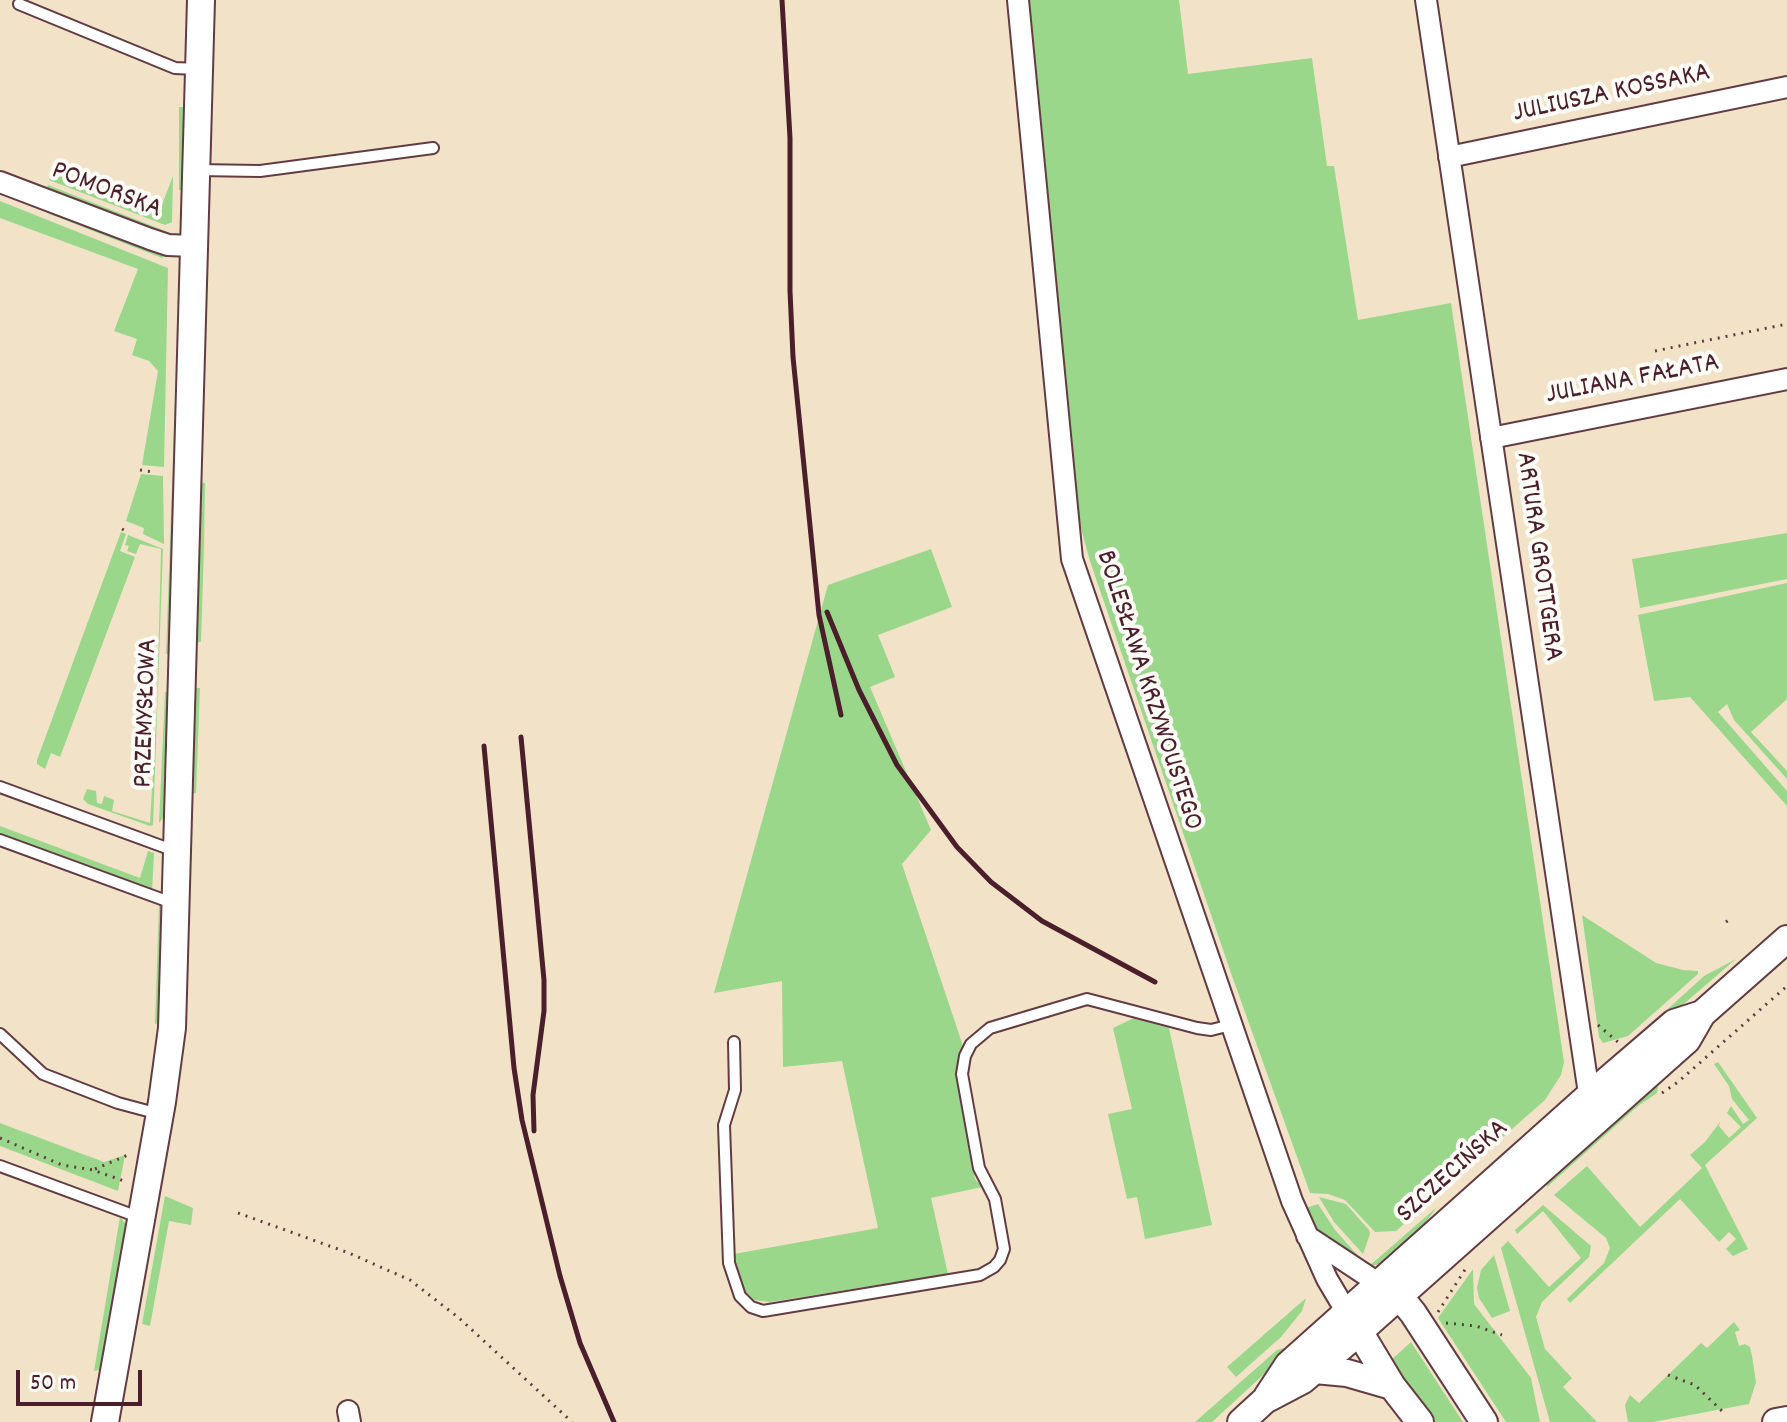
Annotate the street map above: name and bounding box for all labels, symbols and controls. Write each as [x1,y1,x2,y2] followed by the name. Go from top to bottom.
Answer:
[1510,58,1714,132] street label: JULIUSZA KOSSAKA
[46,156,166,228] street label: POMORSKA
[1543,348,1723,414] street label: JULIANA FAŁATA
[1506,450,1568,664] street label: ARTURA GROTTGERA
[1086,547,1208,835] street label: BOLESŁAWA KRZYWOUSTEGO
[129,638,167,788] street label: PRZEMYSŁOWA
[1391,1114,1517,1232] street label: SZCZECIŃSKA
[20,1354,146,1404] scale bar
[30,1367,76,1401] text: 50 m

